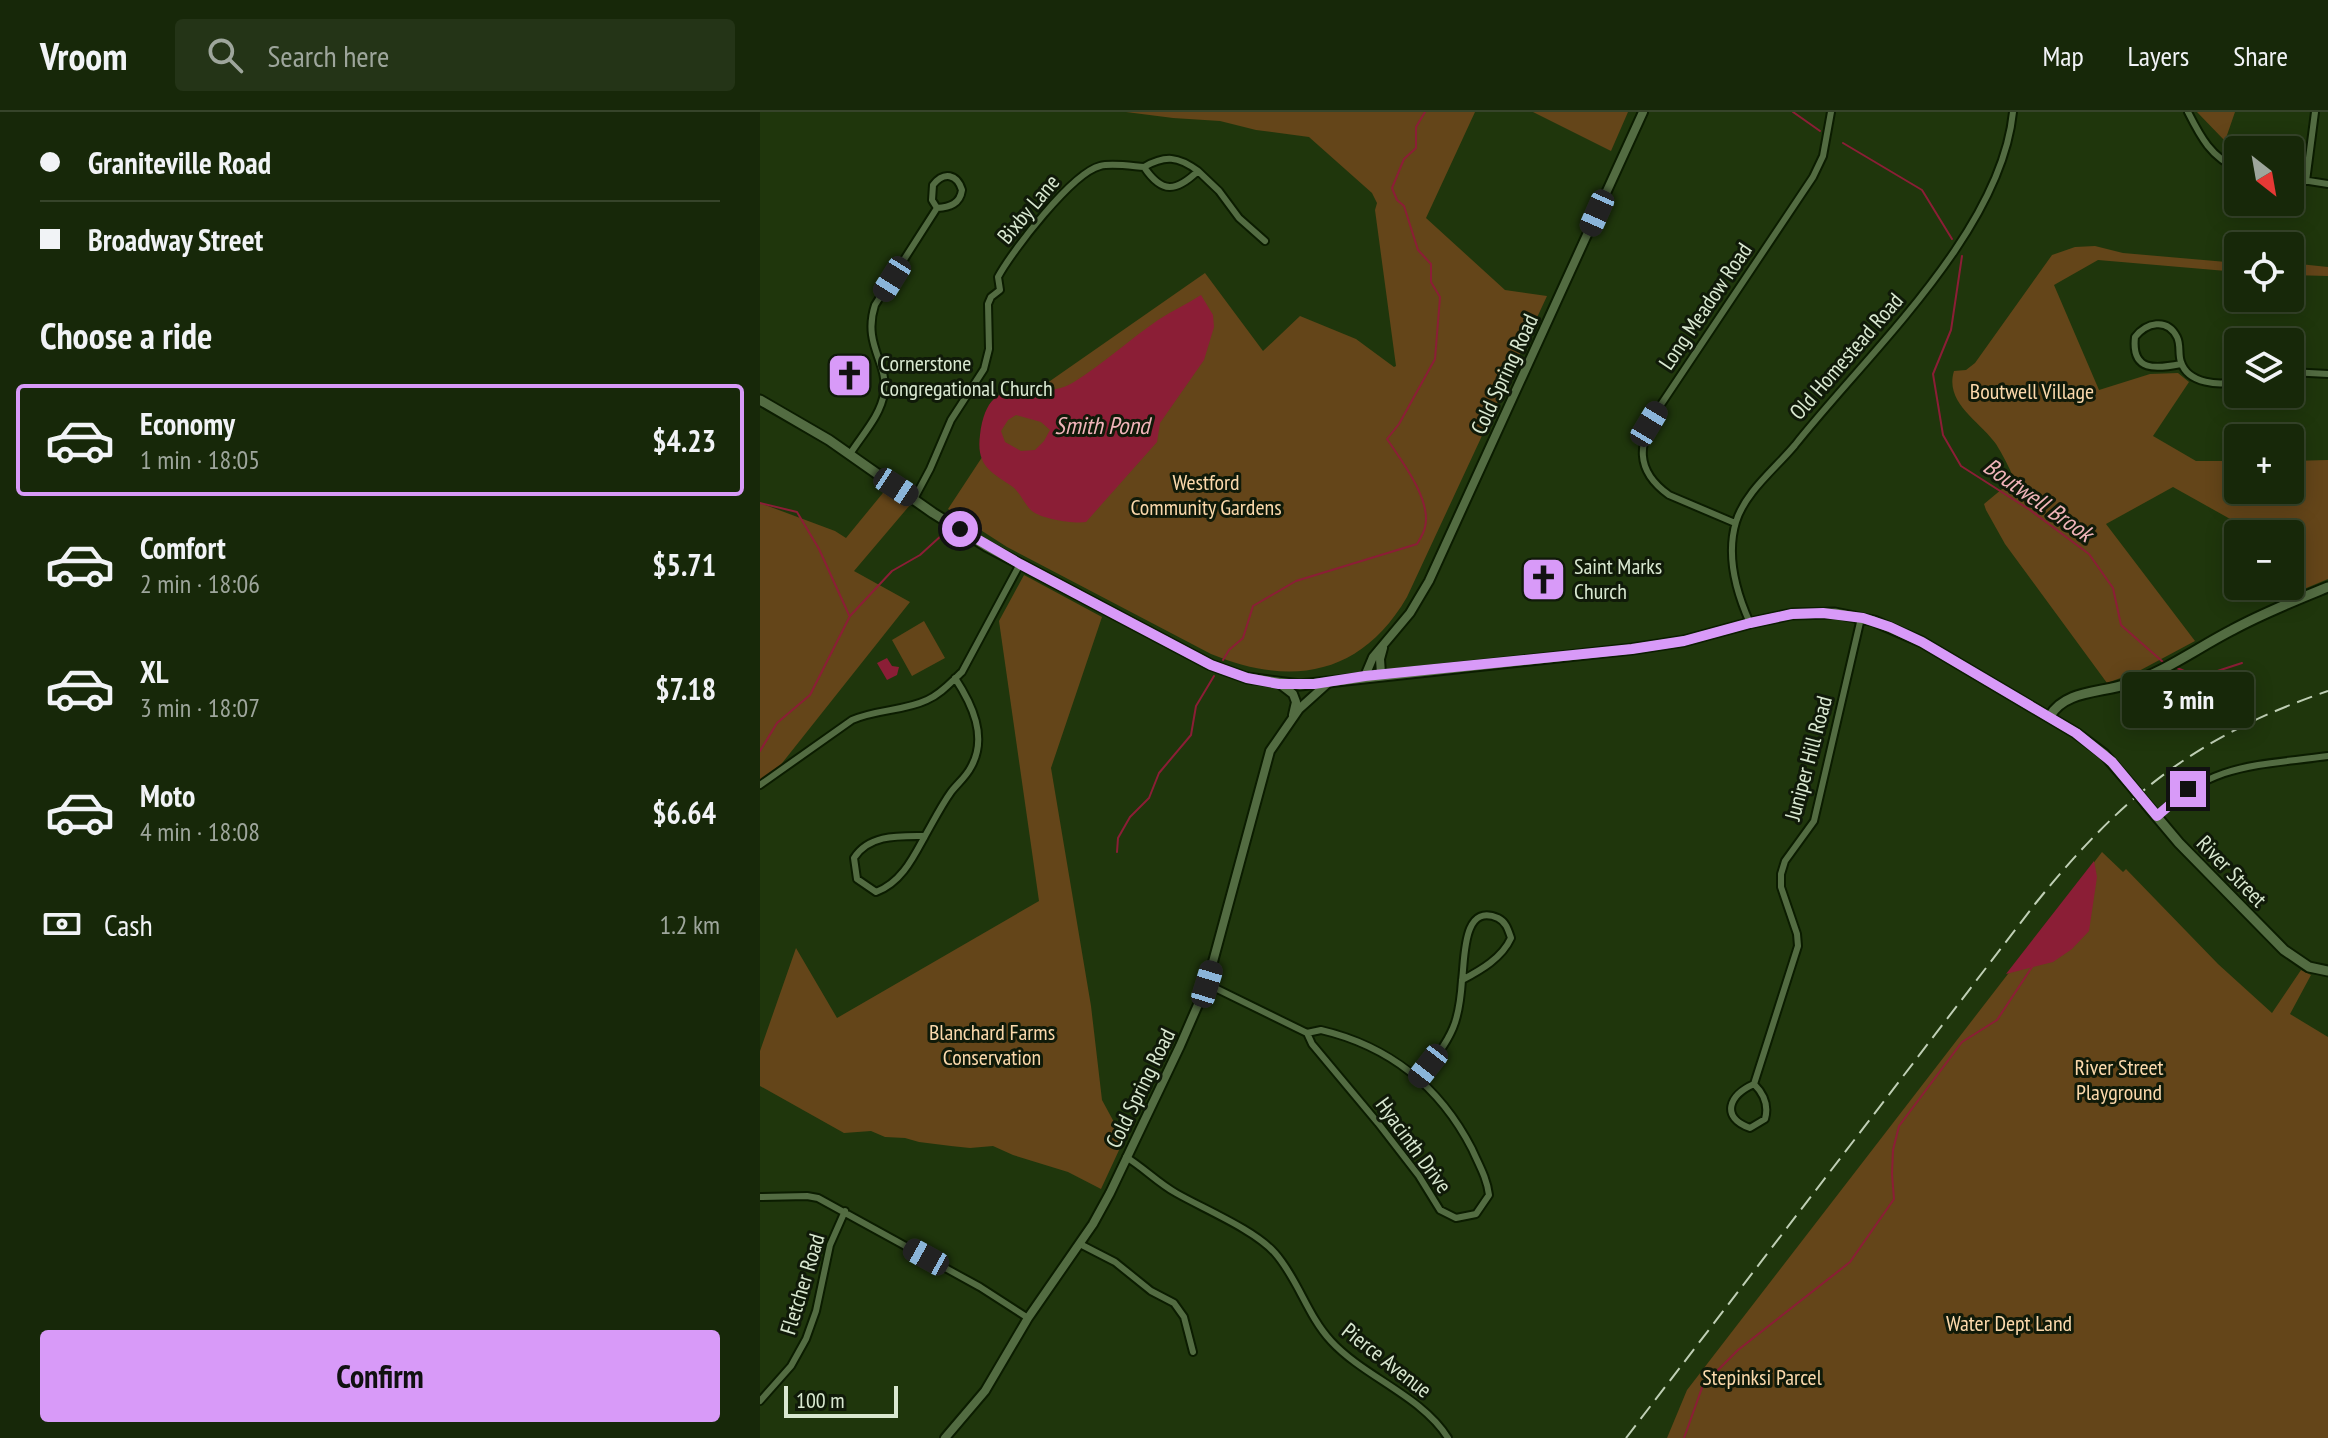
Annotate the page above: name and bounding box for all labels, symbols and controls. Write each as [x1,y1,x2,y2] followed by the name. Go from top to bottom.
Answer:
[175,19,735,91] search box
[40,31,127,80] text: Vroom
[203,33,247,77] icon: search
[267,36,389,75] text: Search here
[2042,37,2084,74] text: Map
[2128,37,2189,74] text: Layers
[2233,37,2288,74] text: Share
[2224,136,2304,216] north arrow
[2224,136,2304,600] map controls
[88,143,271,182] text: Graniteville Road
[991,169,1065,249] street label: Bixby Lane
[1576,186,1618,240] car
[88,220,263,259] text: Broadway Street
[2224,232,2304,312] button: locate
[1652,237,1758,375] street label: Long Meadow Road
[869,252,915,306] car
[1783,287,1909,425] street label: Old Homestead Road
[1464,309,1544,439] street label: Cold Spring Road
[40,312,212,359] text: Choose a ride
[2224,328,2304,408] button: layers
[880,349,1053,402] place label: Cornerstone Congregational Church
[825,352,873,400] church icon: Cornerstone Congregational Church
[1970,377,2094,405] park label: Boutwell Village
[1626,397,1672,451] car
[44,404,116,476] icon: car
[140,404,235,443] text: Economy
[1055,410,1153,441] water label: Smith Pond
[652,421,716,460] text: $4.23
[2224,424,2304,504] button: +
[140,443,260,476] text: 1 min · 18:05
[1977,451,2101,550] water label: Boutwell Brook
[869,464,923,510] car
[1130,468,1282,521] park label: Westford Community Gardens
[942,511,978,547] route start
[2224,520,2304,600] button: −
[44,528,116,600] icon: car
[140,528,226,567] text: Comfort
[652,545,716,584] text: $5.71
[1574,552,1662,605] place label: Saint Marks Church
[1519,555,1567,603] church icon: Saint Marks Church
[140,567,260,600] text: 2 min · 18:06
[44,652,116,724] icon: car
[140,652,169,691] text: XL
[655,669,716,708] text: $7.18
[2122,673,2254,729] callout: 3 min
[2162,683,2214,716] text: 3 min
[140,691,260,724] text: 3 min · 18:07
[1778,693,1838,824] street label: Juniper Hill Road
[2170,771,2206,807] route end
[44,776,116,848] icon: car
[140,776,195,815] text: Moto
[652,793,716,832] text: $6.64
[140,815,260,848] text: 4 min · 18:08
[2191,829,2273,913] street label: River Street
[40,902,84,946] icon: cash
[104,905,153,944] text: Cash
[659,908,720,941] text: 1.2 km
[1189,958,1225,1010] car
[929,1018,1055,1071] park label: Blanchard Farms Conservation
[1099,1024,1181,1152] street label: Cold Spring Road
[1404,1040,1452,1092] car
[2074,1053,2164,1106] park label: River Street Playground
[1370,1092,1458,1198] street label: Hyacinth Drive
[773,1230,831,1338] street label: Fletcher Road
[899,1235,953,1279] car
[1946,1309,2072,1337] park label: Water Dept Land
[1337,1316,1437,1404] street label: Pierce Avenue
[40,1330,720,1422] button: Confirm
[1702,1363,1823,1391] park label: Stepinksi Parcel
[784,1382,898,1418] scale bar
[796,1386,845,1414] text: 100 m

